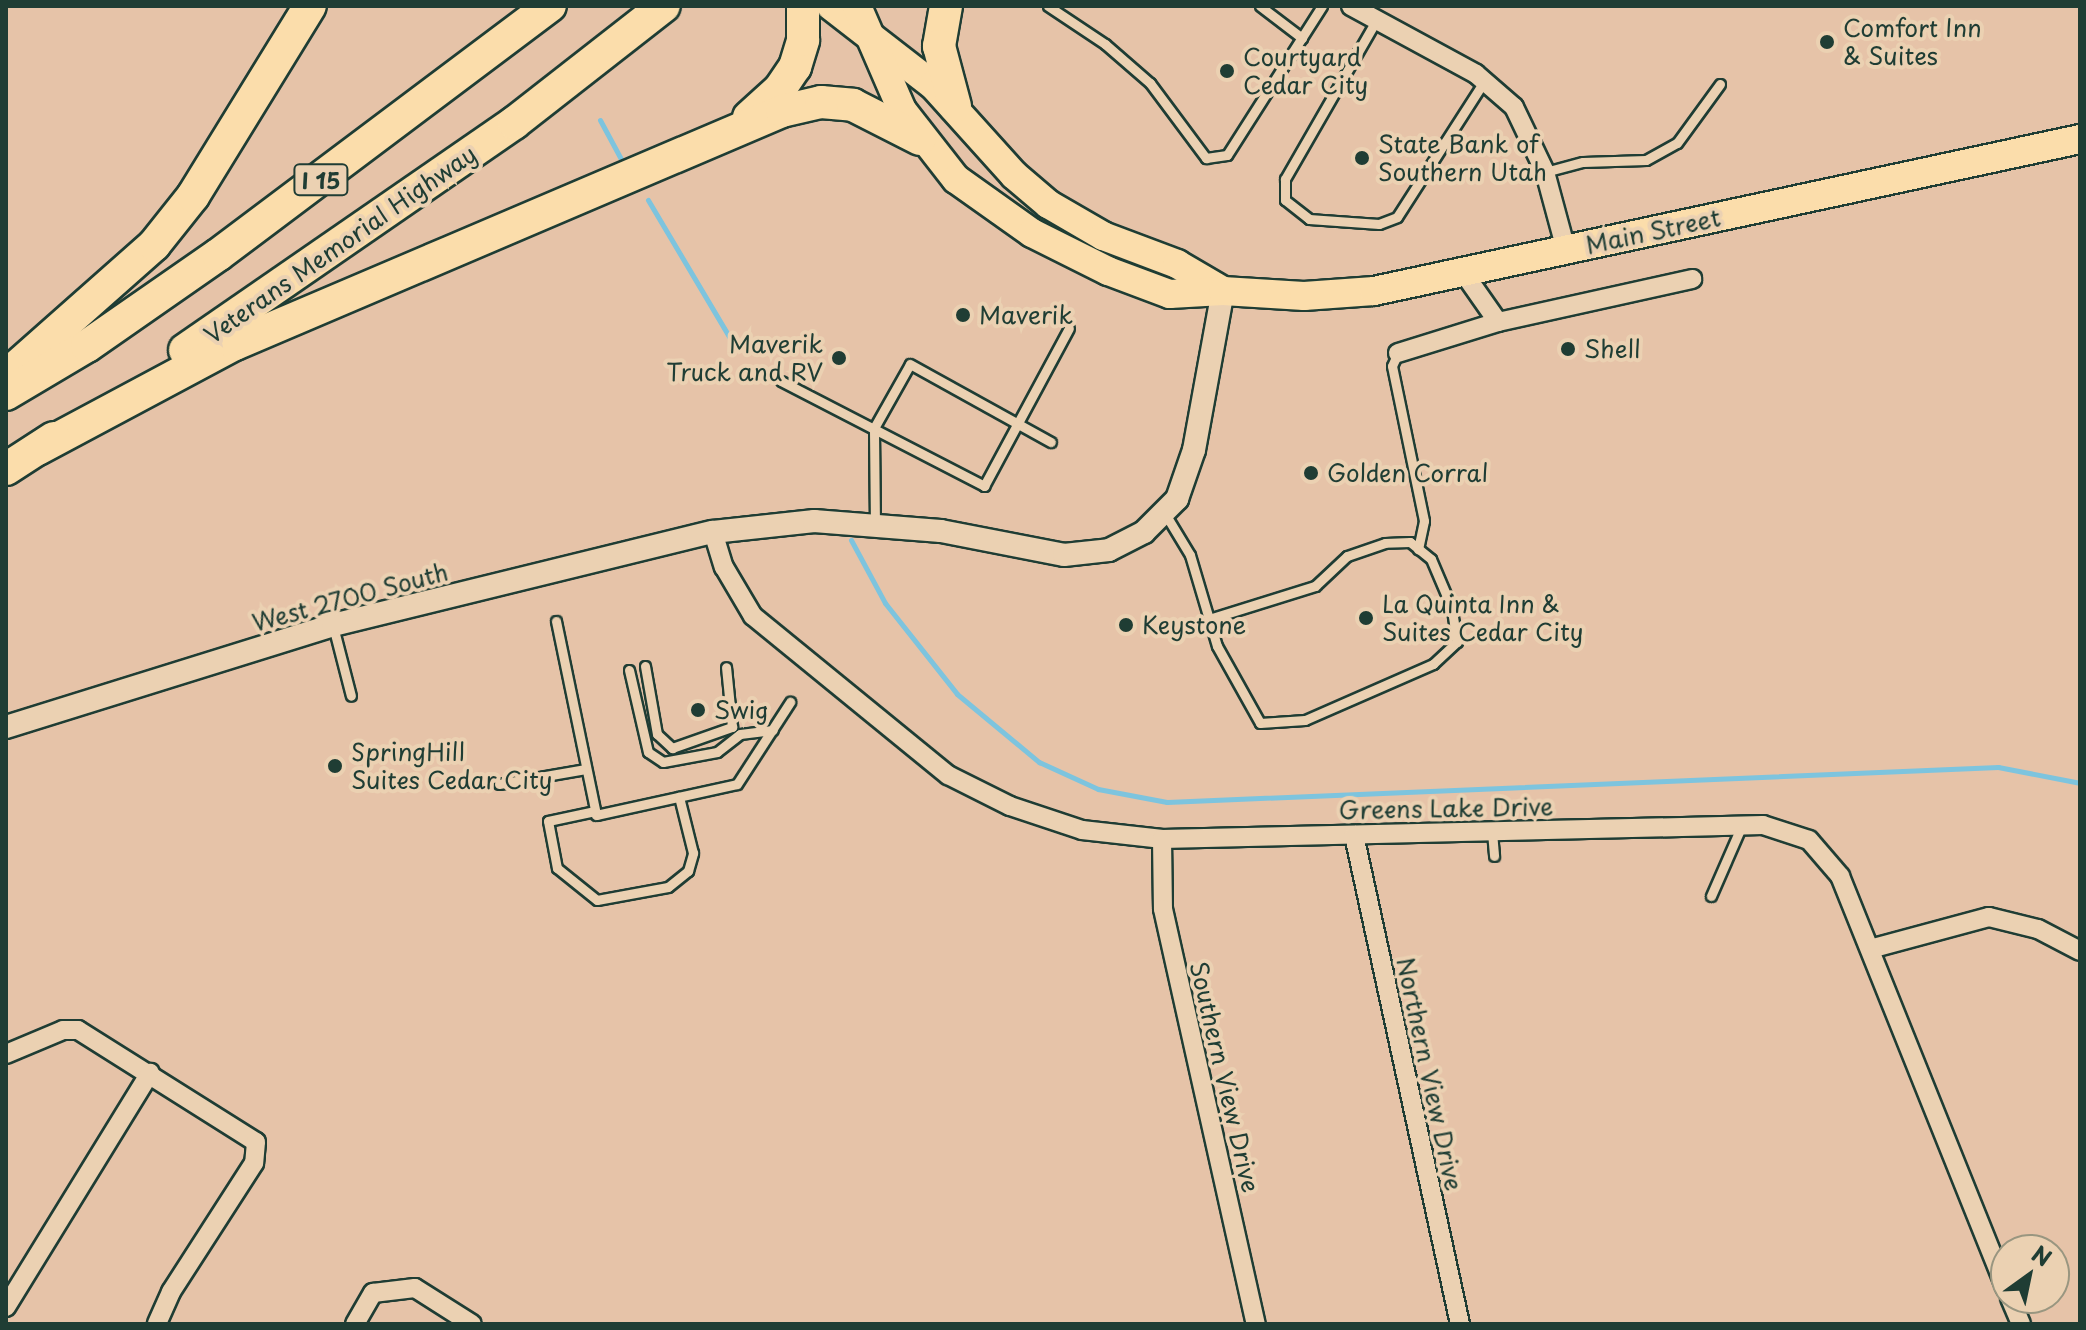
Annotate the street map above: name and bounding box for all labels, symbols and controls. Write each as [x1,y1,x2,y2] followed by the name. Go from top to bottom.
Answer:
[1843,14,1983,70] place label: Comfort Inn & Suites
[1818,33,1836,51] marker: Comfort Inn & Suites
[1243,43,1368,99] place label: Courtyard Cedar City
[1218,62,1236,80] marker: Courtyard Cedar City
[1378,130,1549,186] place label: State Bank of Southern Utah
[198,139,482,349] street label: Veterans Memorial Highway
[1353,149,1371,167] marker: State Bank of Southern Utah
[293,162,349,198] road number: I 15
[1583,203,1723,259] street label: Main Street
[979,301,1073,329] place label: Maverik
[954,306,972,324] marker: Maverik
[664,330,823,386] place label: Maverik Truck and RV
[1584,335,1641,363] place label: Shell
[1559,340,1577,358] marker: Shell
[830,349,848,367] marker: Maverik Truck and RV
[1327,459,1490,487] place label: Golden Corral
[1302,464,1320,482] marker: Golden Corral
[249,557,451,637] street label: West 2700 South
[1382,590,1585,646] place label: La Quinta Inn & Suites Cedar City
[1357,609,1375,627] marker: La Quinta Inn & Suites Cedar City
[1142,611,1246,639] place label: Keystone
[1117,616,1135,634] marker: Keystone
[714,696,769,724] place label: Swig
[689,701,707,719] marker: Swig
[351,738,554,794] place label: SpringHill Suites Cedar City
[326,757,344,775] marker: SpringHill Suites Cedar City
[1338,792,1554,824] street label: Greens Lake Drive
[1391,955,1469,1193] street label: Northern View Drive
[1184,959,1266,1195] street label: Southern View Drive
[1990,1234,2070,1314] north arrow
[2026,1237,2059,1274] text: N

